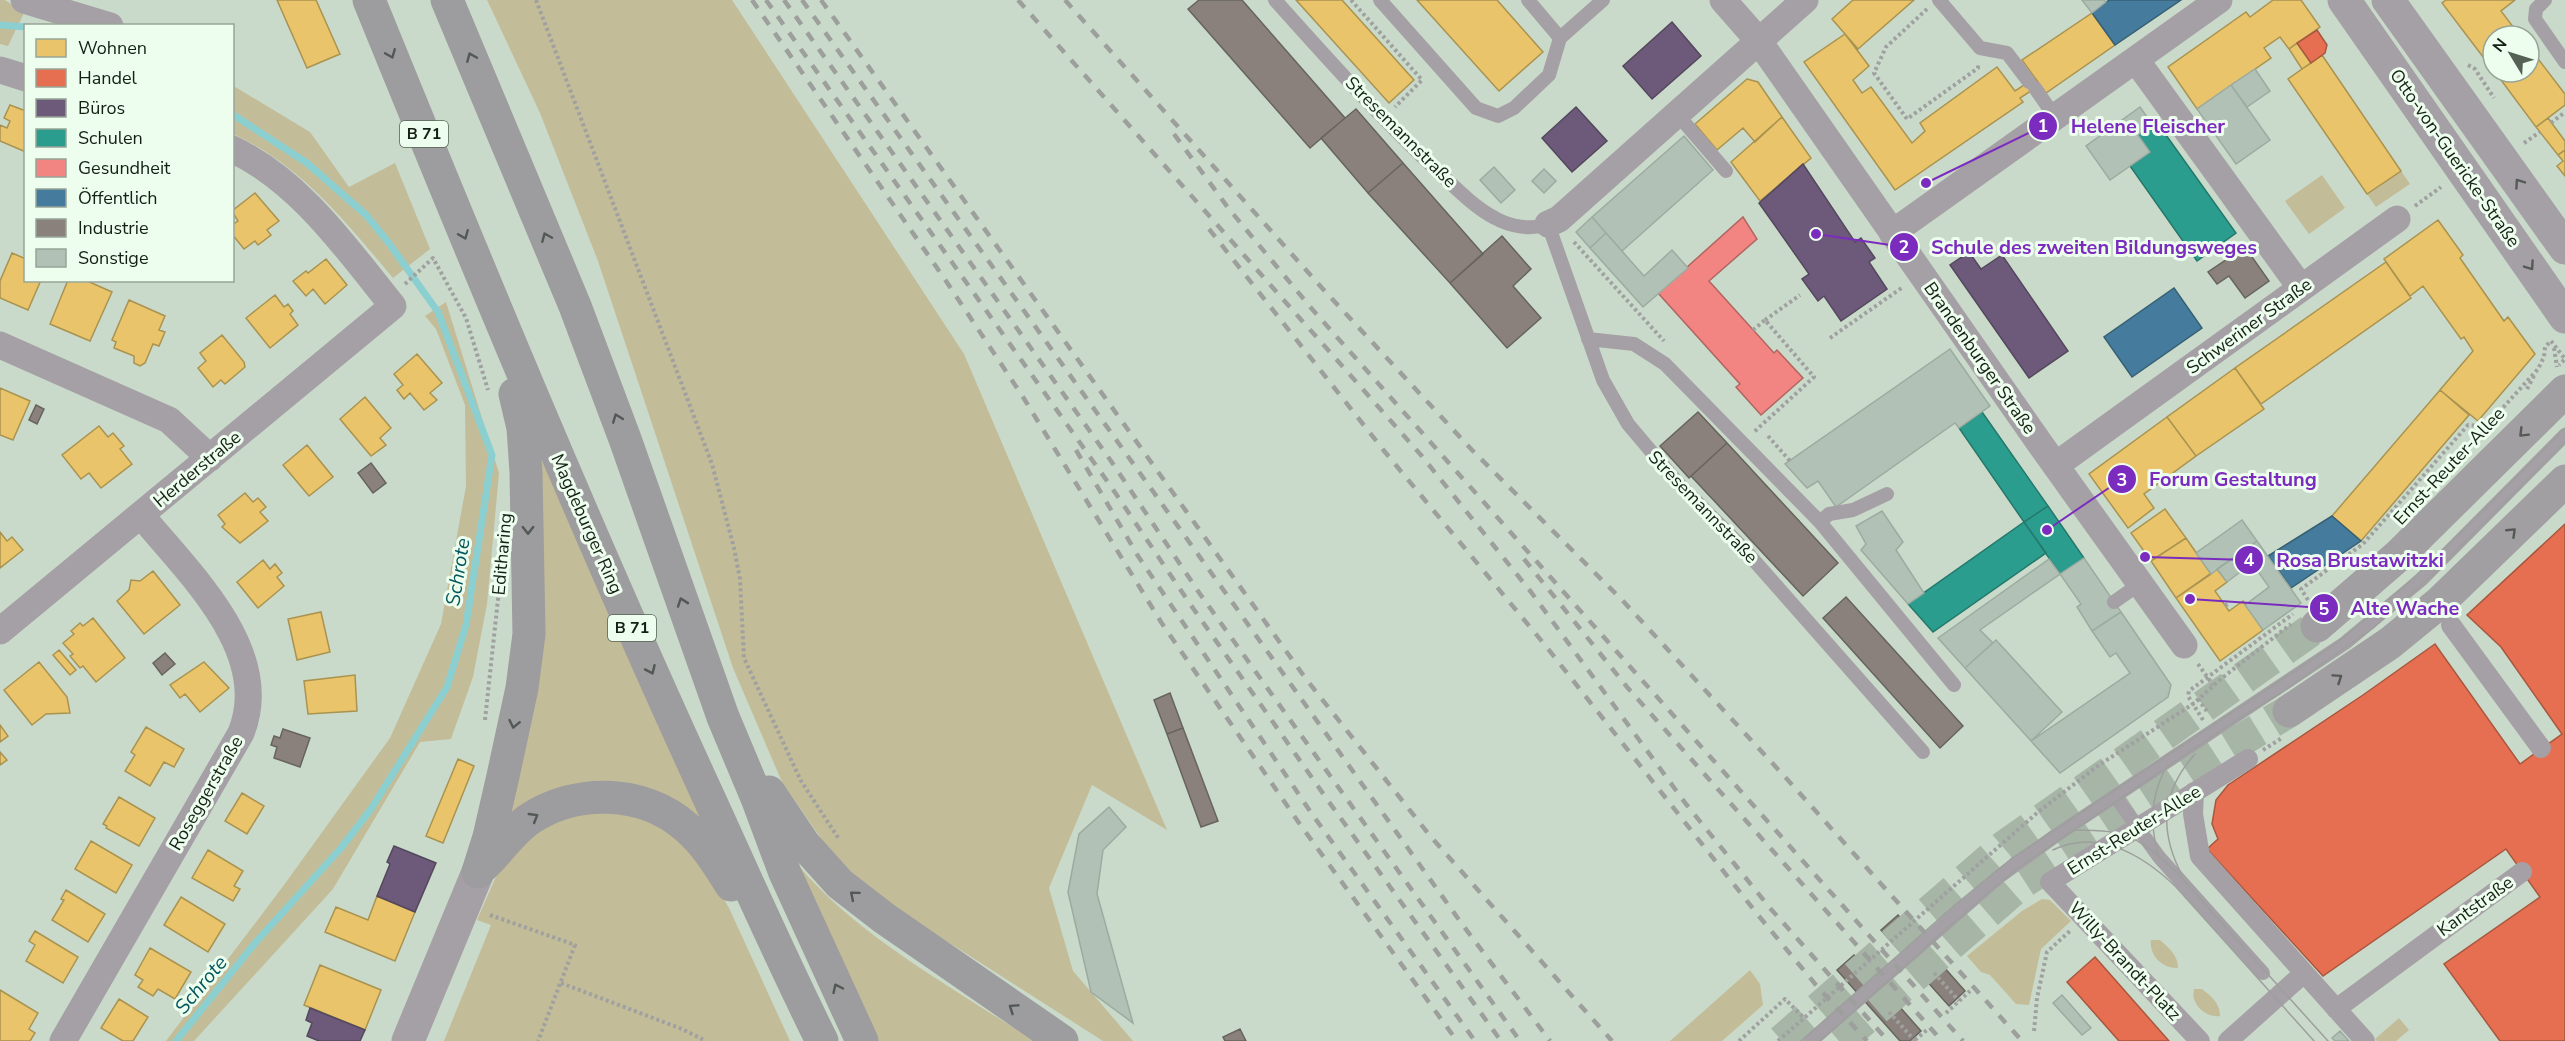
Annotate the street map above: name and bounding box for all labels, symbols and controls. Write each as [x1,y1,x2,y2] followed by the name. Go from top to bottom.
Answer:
[24,24,234,282] legend
[2481,24,2541,84] north arrow
[2488,34,2512,57] text: N
[78,36,147,60] text: Wohnen
[384,48,396,59] one-way arrow
[466,52,478,63] one-way arrow
[2384,64,2526,252] street label: Otto-von-Guericke-Straße
[78,66,138,90] text: Handel
[1340,71,1462,193] street label: Stresemannstraße
[78,96,125,120] text: Büros
[2028,107,2237,145] callout: Helene Fleischer
[2071,113,2225,140] text: Helene Fleischer
[2038,114,2048,138] text: 1
[400,121,448,147] road number: B 71
[78,126,143,150] text: Schulen
[78,156,171,180] text: Gesundheit
[2515,179,2526,190] one-way arrow
[78,186,157,210] text: Öffentlich
[78,216,149,240] text: Industrie
[1889,228,2269,266] callout: Schule des zweiten Bildungsweges
[457,229,470,239] one-way arrow
[541,232,553,243] one-way arrow
[1931,234,2257,261] text: Schule des zweiten Bildungsweges
[1899,235,1909,259] text: 2
[78,246,148,270] text: Sonstige
[2523,259,2534,270] one-way arrow
[2181,272,2317,380] street label: Schweriner Straße
[1918,277,2042,439] street label: Brandenburger Straße
[2388,402,2510,530] street label: Ernst-Reuter-Allee
[612,414,624,425] one-way arrow
[148,425,246,513] street label: Herderstraße
[2520,425,2531,436] one-way arrow
[1643,445,1763,569] street label: Stresemannstraße
[545,450,629,598] street label: Magdeburger Ring
[2107,460,2329,498] callout: Forum Gestaltung
[2149,466,2317,493] text: Forum Gestaltung
[2117,468,2127,492] text: 3
[486,512,518,596] street label: Editharing
[522,526,535,535] one-way arrow
[2504,528,2515,539] one-way arrow
[439,536,477,608] water label: Schrote
[2234,541,2455,579] callout: Rosa Brustawitzki
[2276,547,2444,574] text: Rosa Brustawitzki
[2244,548,2255,572] text: 4
[2309,589,2471,627] callout: Alte Wache
[2351,595,2460,622] text: Alte Wache
[677,597,690,608] one-way arrow
[2319,597,2330,621] text: 5
[608,615,656,641] road number: B 71
[643,663,655,674] one-way arrow
[2331,674,2342,685] one-way arrow
[509,719,522,729] one-way arrow
[163,731,249,855] street label: Roseggerstraße
[2063,779,2205,881] street label: Ernst-Reuter-Allee
[528,812,538,824] one-way arrow
[2432,870,2518,942] street label: Kantstraße
[850,892,861,903] one-way arrow
[2064,896,2186,1026] street label: Willy-Brandt-Platz
[169,950,234,1020] water label: Schrote
[833,983,845,994] one-way arrow
[1009,1004,1020,1015] one-way arrow

